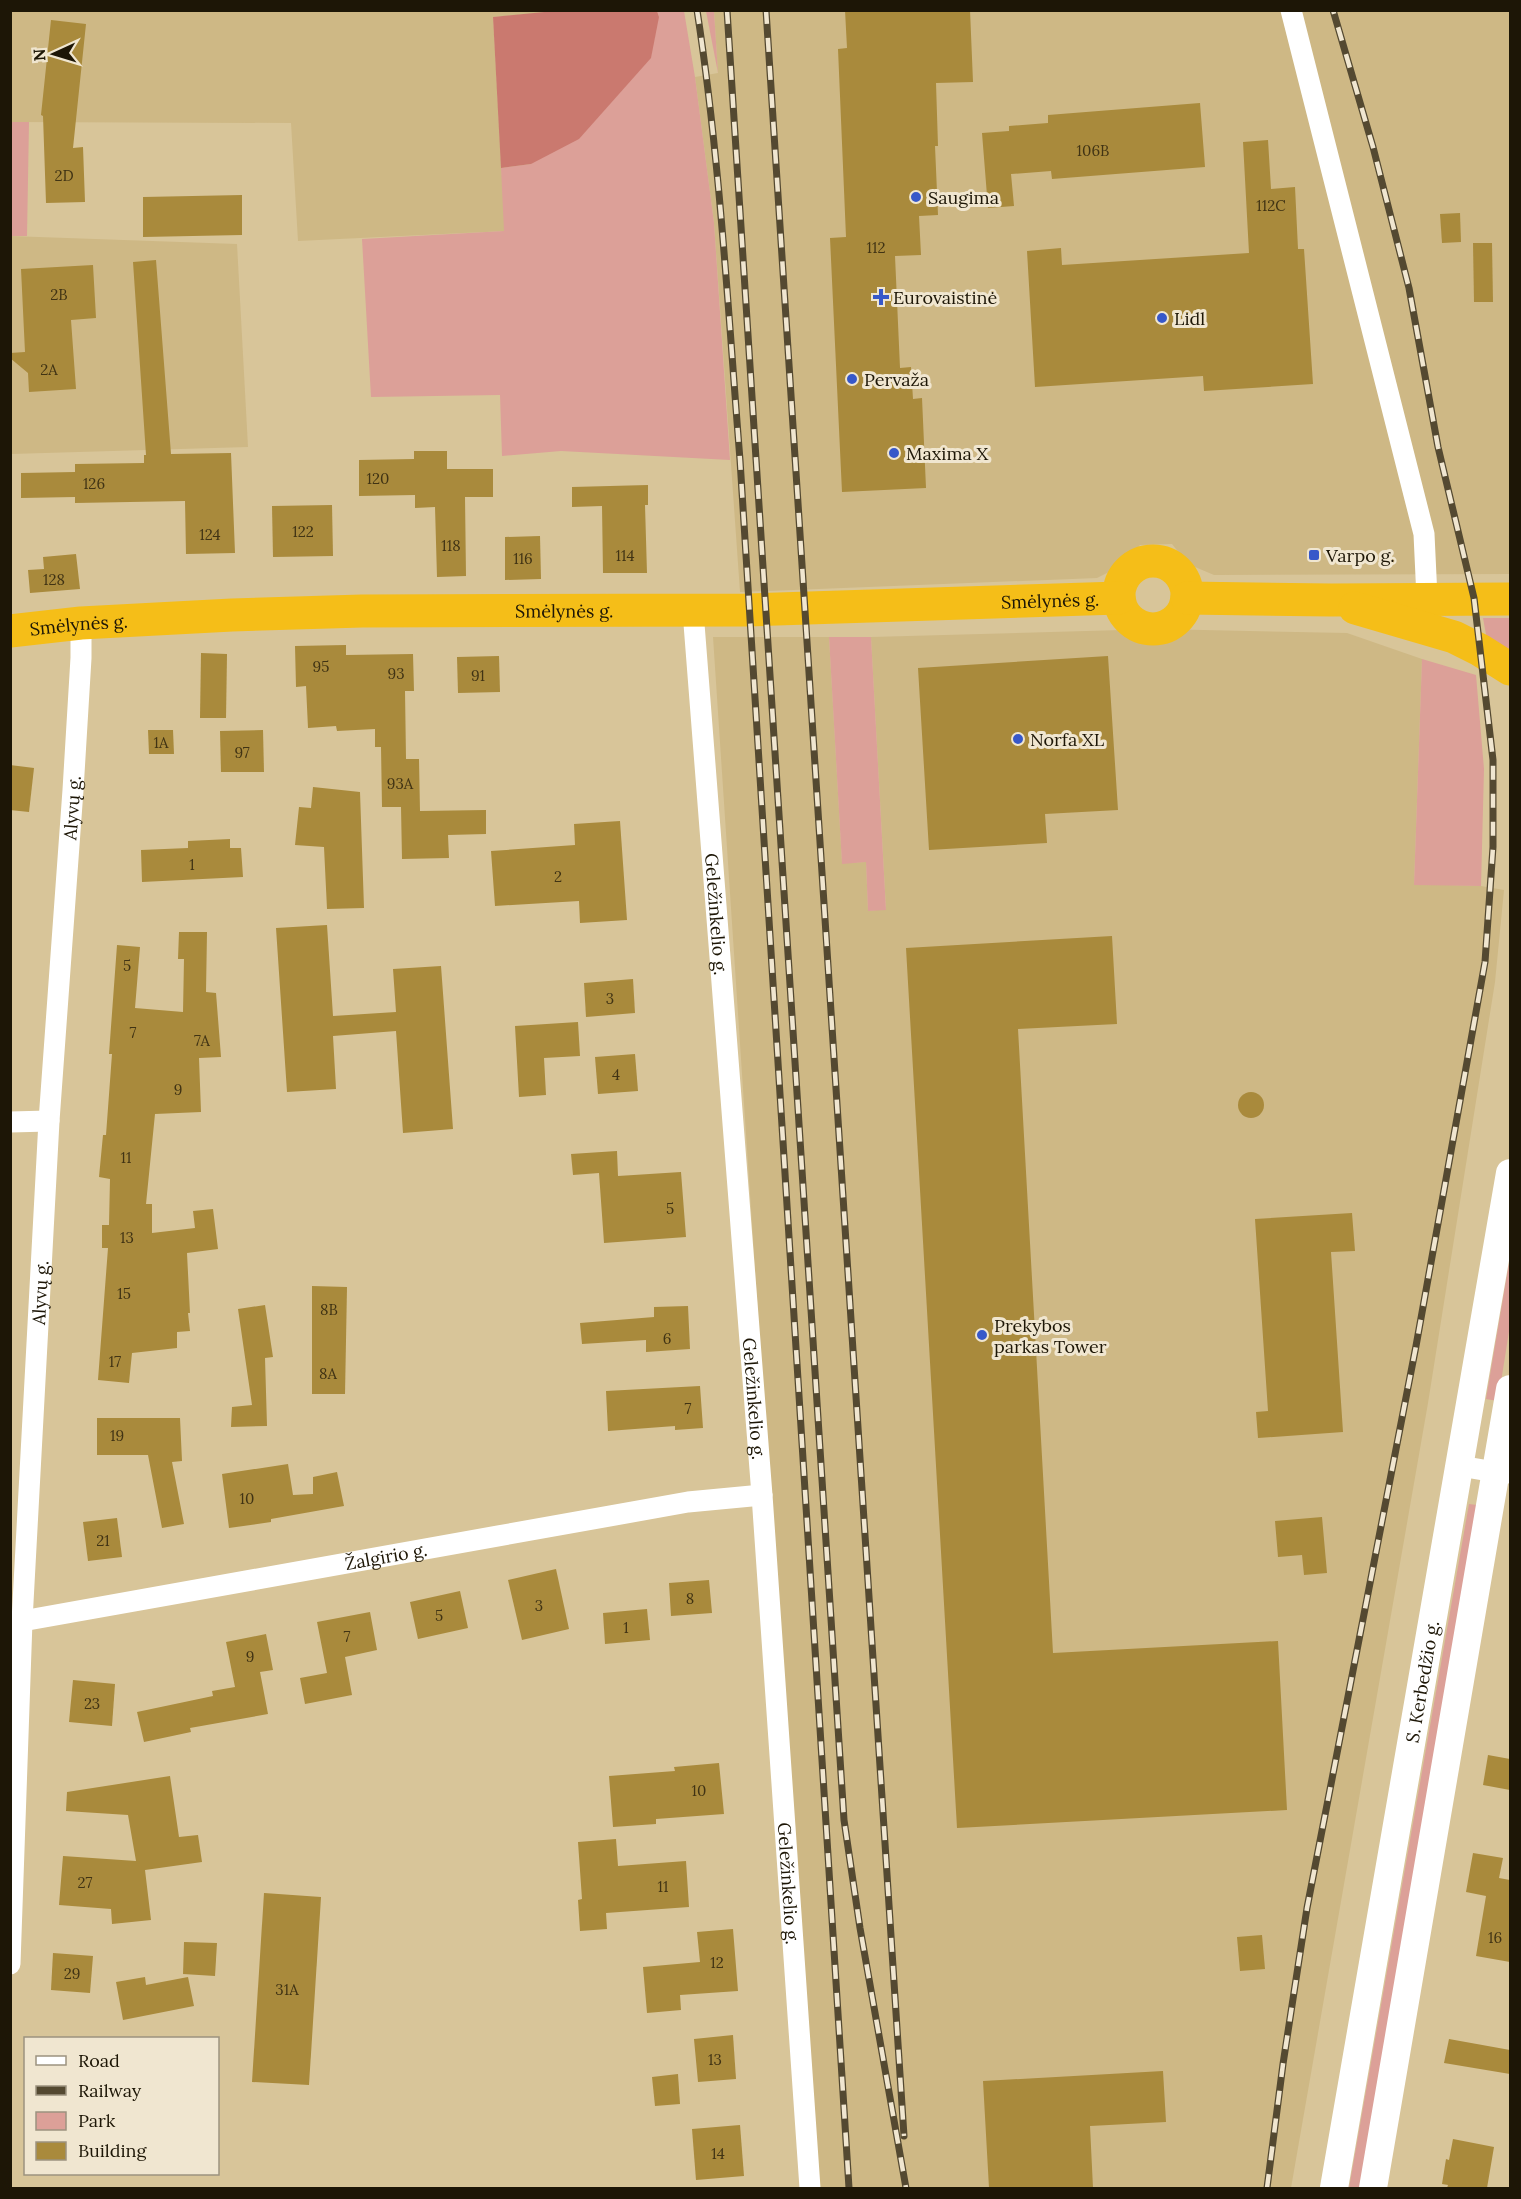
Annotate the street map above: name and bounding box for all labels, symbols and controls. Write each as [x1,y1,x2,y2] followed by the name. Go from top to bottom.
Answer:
[24,24,84,84] north arrow
[29,48,49,62] text: N
[1077,141,1109,160] house number: 106B
[54,166,74,185] house number: 2D
[928,186,999,209] place label: Saugima
[909,190,923,204] marker: Saugima
[1256,196,1286,215] house number: 112C
[867,238,885,257] house number: 112
[50,285,68,304] house number: 2B
[893,286,997,309] place label: Eurovaistinė
[874,290,888,304] marker: Eurovaistinė
[1174,307,1205,330] place label: Lidl
[1155,311,1169,325] marker: Lidl
[40,360,58,379] house number: 2A
[864,368,929,391] place label: Pervaža
[845,372,859,386] marker: Pervaža
[906,442,989,465] place label: Maxima X
[887,446,901,460] marker: Maxima X
[367,469,389,488] house number: 120
[83,474,105,493] house number: 126
[292,522,314,541] house number: 122
[199,525,221,544] house number: 124
[441,536,461,555] house number: 118
[1325,544,1395,567] place label: Varpo g.
[615,546,635,565] house number: 114
[1307,548,1321,562] marker: Varpo g.
[513,549,533,568] house number: 116
[43,570,65,589] house number: 128
[1001,587,1100,613] street label: Smėlynės g.
[515,599,614,622] street label: Smėlynės g.
[28,609,128,640] street label: Smėlynės g.
[313,657,329,676] house number: 95
[387,664,405,683] house number: 93
[471,666,485,685] house number: 91
[1030,728,1105,751] place label: Norfa XL
[1011,732,1025,746] marker: Norfa XL
[153,733,169,752] house number: 1A
[234,743,250,762] house number: 97
[387,774,414,793] house number: 93A
[58,775,85,842] street label: Alyvų g.
[700,852,733,976] street label: Geležinkelio g.
[189,855,195,874] house number: 1
[554,867,562,886] house number: 2
[123,956,131,975] house number: 5
[606,989,614,1008] house number: 3
[130,1023,137,1042] house number: 7
[194,1031,211,1050] house number: 7A
[612,1065,620,1084] house number: 4
[174,1080,182,1099] house number: 9
[121,1148,131,1167] house number: 11
[666,1199,674,1218] house number: 5
[120,1228,134,1247] house number: 13
[26,1260,53,1327] street label: Alyvų g.
[117,1284,131,1303] house number: 15
[320,1300,338,1319] house number: 8B
[994,1314,1107,1358] place label: Prekybos parkas Tower
[975,1328,989,1342] marker: Prekybos parkas Tower
[663,1329,671,1348] house number: 6
[738,1337,771,1460] street label: Geležinkelio g.
[109,1352,121,1371] house number: 17
[319,1364,338,1383] house number: 8A
[685,1399,692,1418] house number: 7
[110,1426,124,1445] house number: 19
[240,1489,254,1508] house number: 10
[96,1531,110,1550] house number: 21
[343,1537,429,1575] street label: Žalgirio g.
[686,1589,694,1608] house number: 8
[535,1596,543,1615] house number: 3
[435,1606,443,1625] house number: 5
[623,1618,629,1637] house number: 1
[1400,1619,1444,1745] street label: S. Kerbedžio g.
[344,1627,351,1646] house number: 7
[246,1647,254,1666] house number: 9
[84,1694,100,1713] house number: 23
[692,1781,706,1800] house number: 10
[773,1822,805,1945] street label: Geležinkelio g.
[78,1873,93,1892] house number: 27
[658,1877,668,1896] house number: 11
[1488,1928,1502,1947] house number: 16
[710,1953,724,1972] house number: 12
[64,1964,80,1983] house number: 29
[275,1980,299,1999] house number: 31A
[24,2037,219,2175] legend
[78,2049,120,2072] text: Road
[708,2050,722,2069] house number: 13
[78,2079,142,2102] text: Railway
[78,2109,116,2132] text: Park
[78,2139,148,2162] text: Building
[711,2144,725,2163] house number: 14

